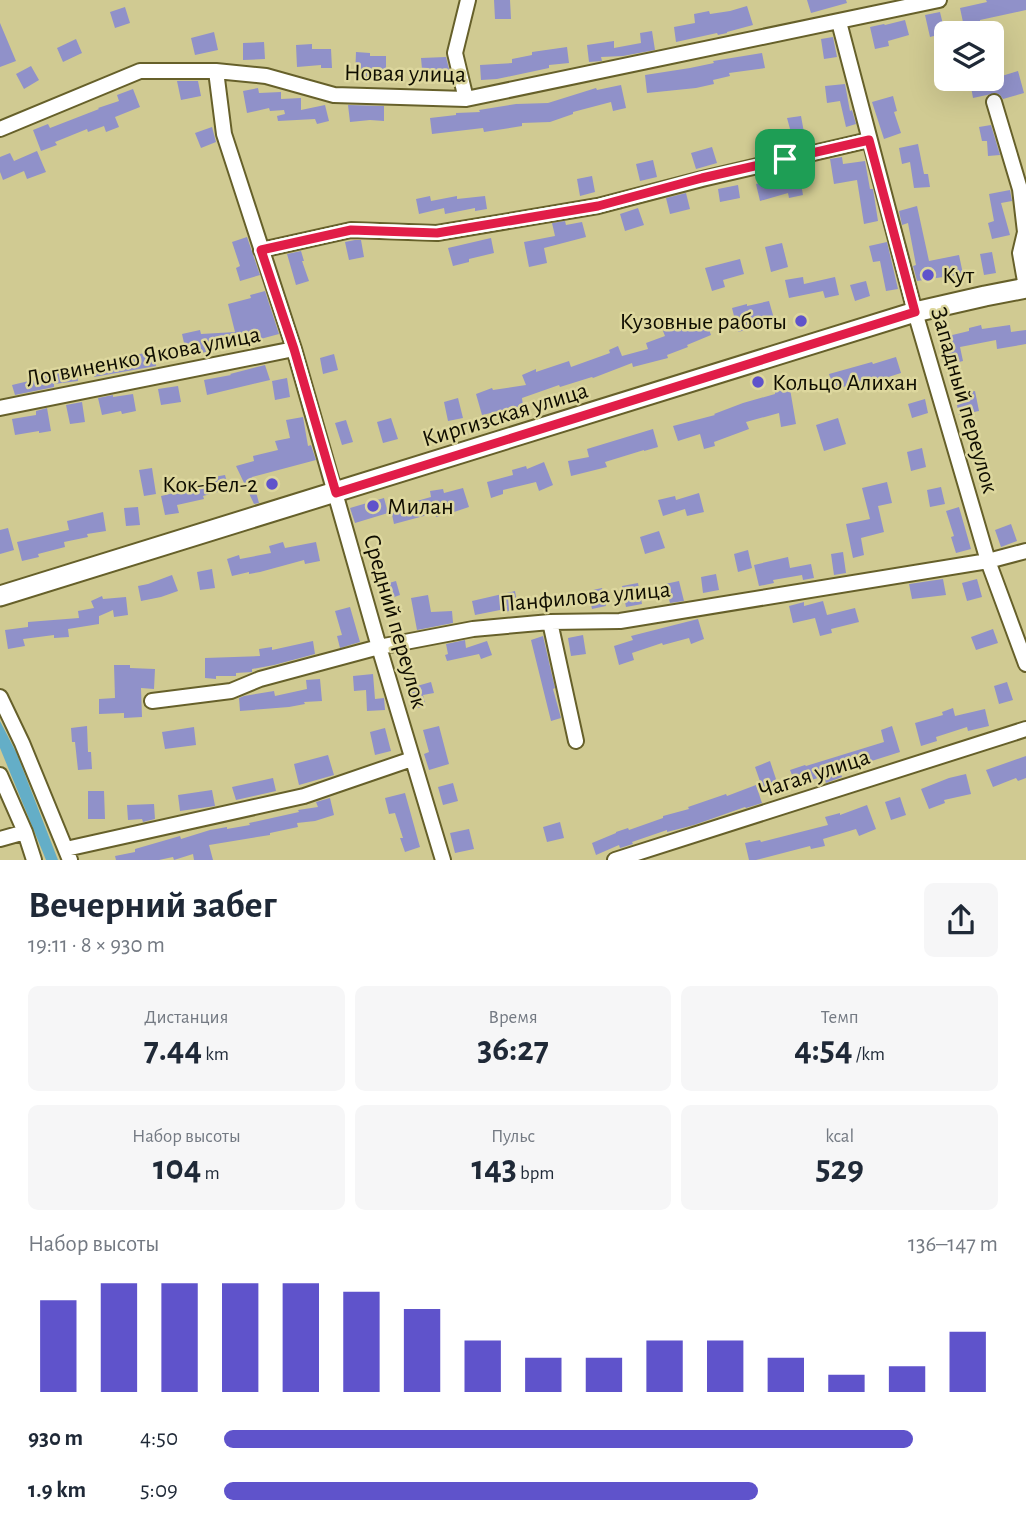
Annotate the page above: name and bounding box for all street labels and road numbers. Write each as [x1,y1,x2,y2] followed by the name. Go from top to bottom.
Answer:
[344,61,466,87] street label: Новая улица
[926,305,1002,496] street label: Западный переулок
[24,322,262,391] street label: Логвиненко Якова улица
[420,378,591,452] street label: Киргизская улица
[359,531,431,711] street label: Средний переулок
[499,578,672,616] street label: Панфилова улица
[756,745,873,803] street label: Чагая улица

